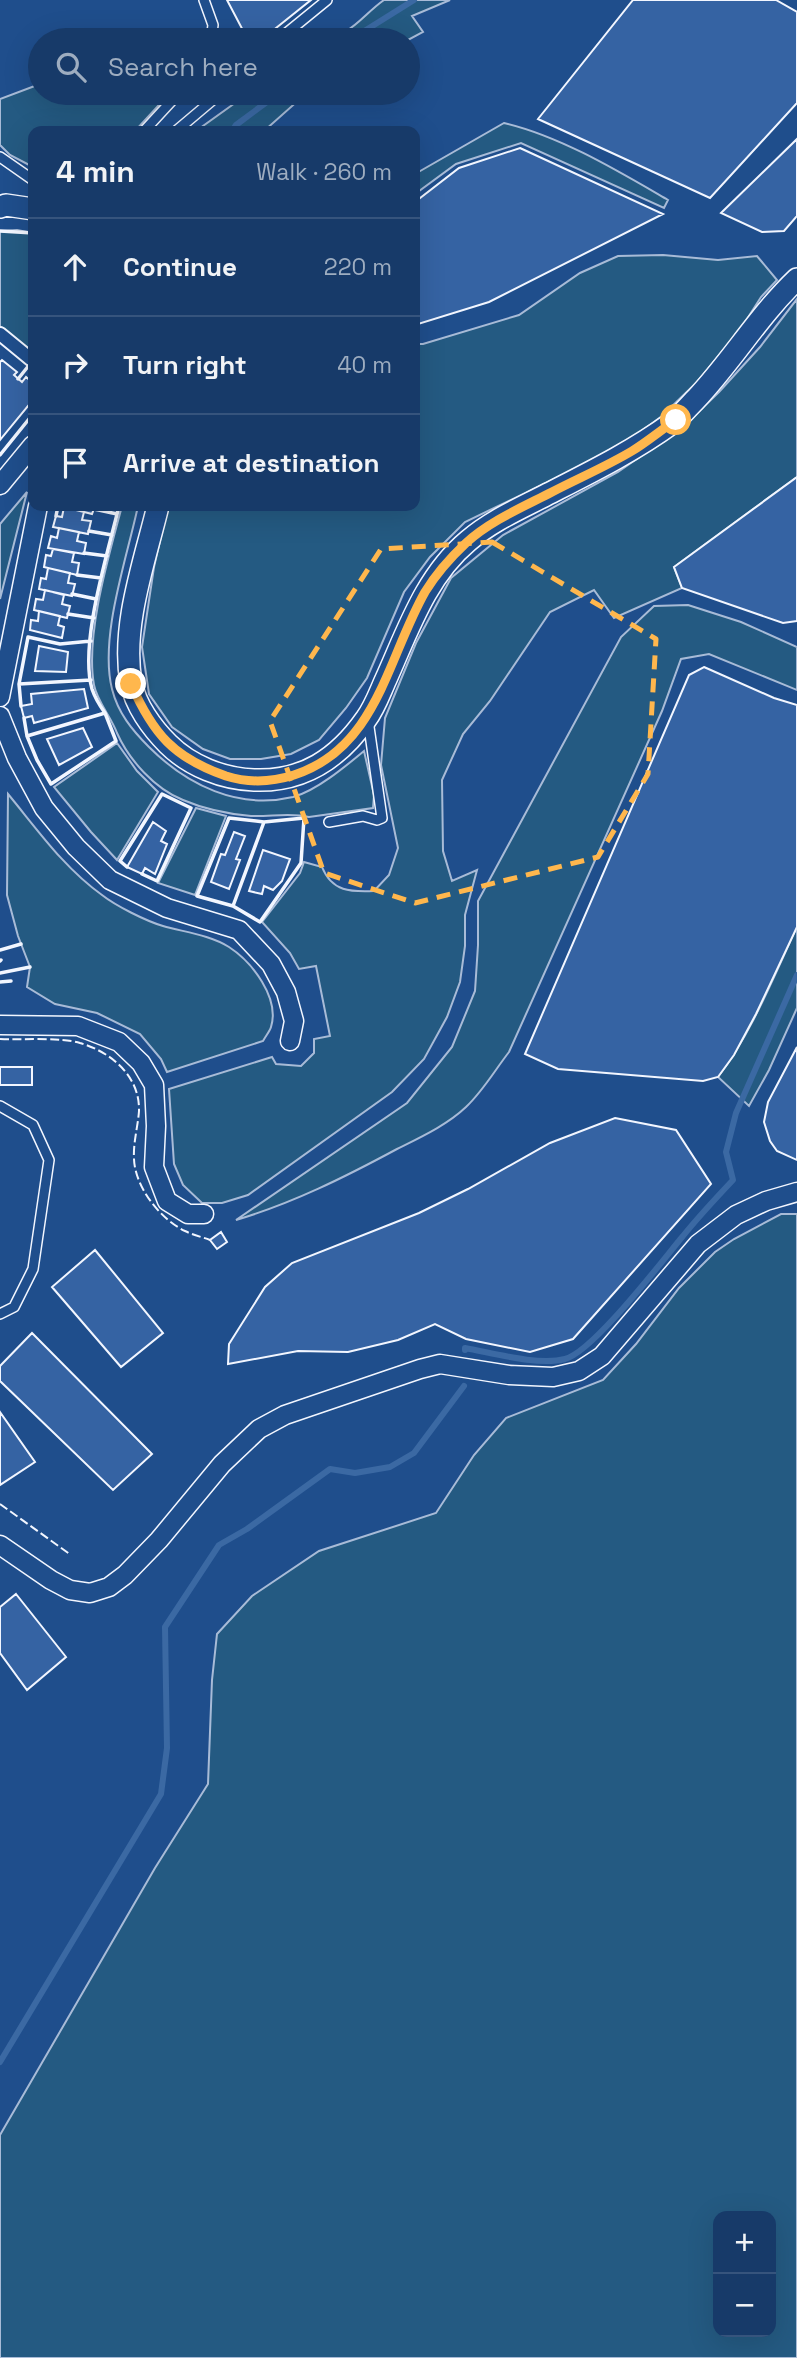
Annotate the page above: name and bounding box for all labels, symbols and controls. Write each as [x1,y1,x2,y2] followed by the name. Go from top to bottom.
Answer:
[28,28,420,105] search box
[52,48,90,86] icon: search
[108,50,258,84] text: Search here
[56,152,135,191] text: 4 min
[256,157,392,187] text: Walk · 260 m
[56,248,94,286] icon: ahead
[123,250,237,284] text: Continue
[324,252,392,282] text: 220 m
[56,346,94,384] icon: right
[123,348,247,382] text: Turn right
[337,350,392,380] text: 40 m
[660,404,691,435] route start
[56,444,94,482] icon: arrive
[123,446,380,480] text: Arrive at destination
[115,668,146,699] route end
[713,2211,776,2337] map controls
[713,2211,776,2274] button: +
[713,2274,776,2337] button: −

